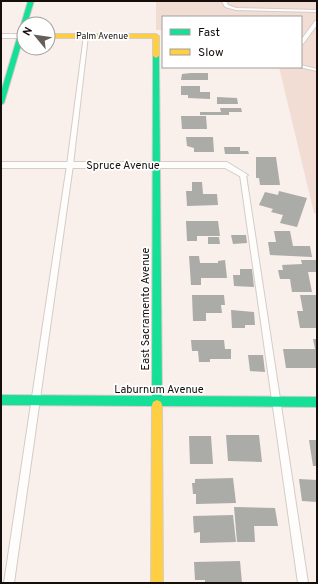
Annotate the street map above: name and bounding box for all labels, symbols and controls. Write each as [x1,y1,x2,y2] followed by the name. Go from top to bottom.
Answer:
[16,16,56,56] north arrow
[162,16,302,68] legend
[20,25,36,38] text: N
[198,25,220,41] text: Fast
[76,31,128,42] street label: Palm Avenue
[198,45,224,61] text: Slow
[86,159,160,173] street label: Spruce Avenue
[139,248,153,370] street label: East Sacramento Avenue
[114,383,204,397] street label: Laburnum Avenue

